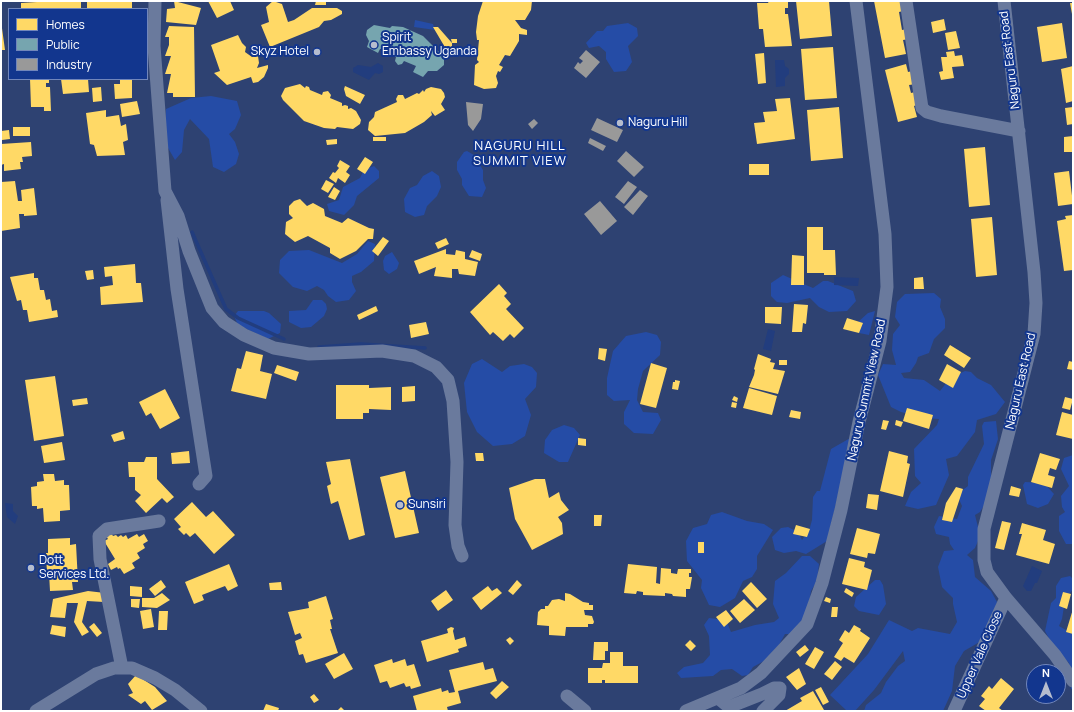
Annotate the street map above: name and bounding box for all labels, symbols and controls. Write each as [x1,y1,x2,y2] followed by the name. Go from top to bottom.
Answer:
[8,8,148,80] legend
[997,10,1023,110] street label: Naguru East Road
[46,16,85,33] text: Homes
[382,31,477,59] place label: Spirit Embassy Uganda
[46,36,80,53] text: Public
[369,40,379,50] marker: Spirit Embassy Uganda
[251,45,309,59] place label: Skyz Hotel
[312,47,322,57] marker: Skyz Hotel
[46,56,92,73] text: Industry
[628,116,688,130] place label: Naguru Hill
[615,118,625,128] marker: Naguru Hill
[473,138,567,169] district label: NAGURU HILL SUMMIT VIEW
[845,318,889,462] street label: Naguru Summit View Road
[1003,331,1039,431] street label: Naguru East Road
[408,498,446,512] place label: Sunsiri
[395,500,405,510] marker: Sunsiri
[39,554,109,582] place label: Dott Services Ltd.
[26,563,36,573] marker: Dott Services Ltd.
[954,609,1006,701] street label: Upper Vale Close
[1026,664,1066,704] north arrow
[1042,665,1050,680] text: N

